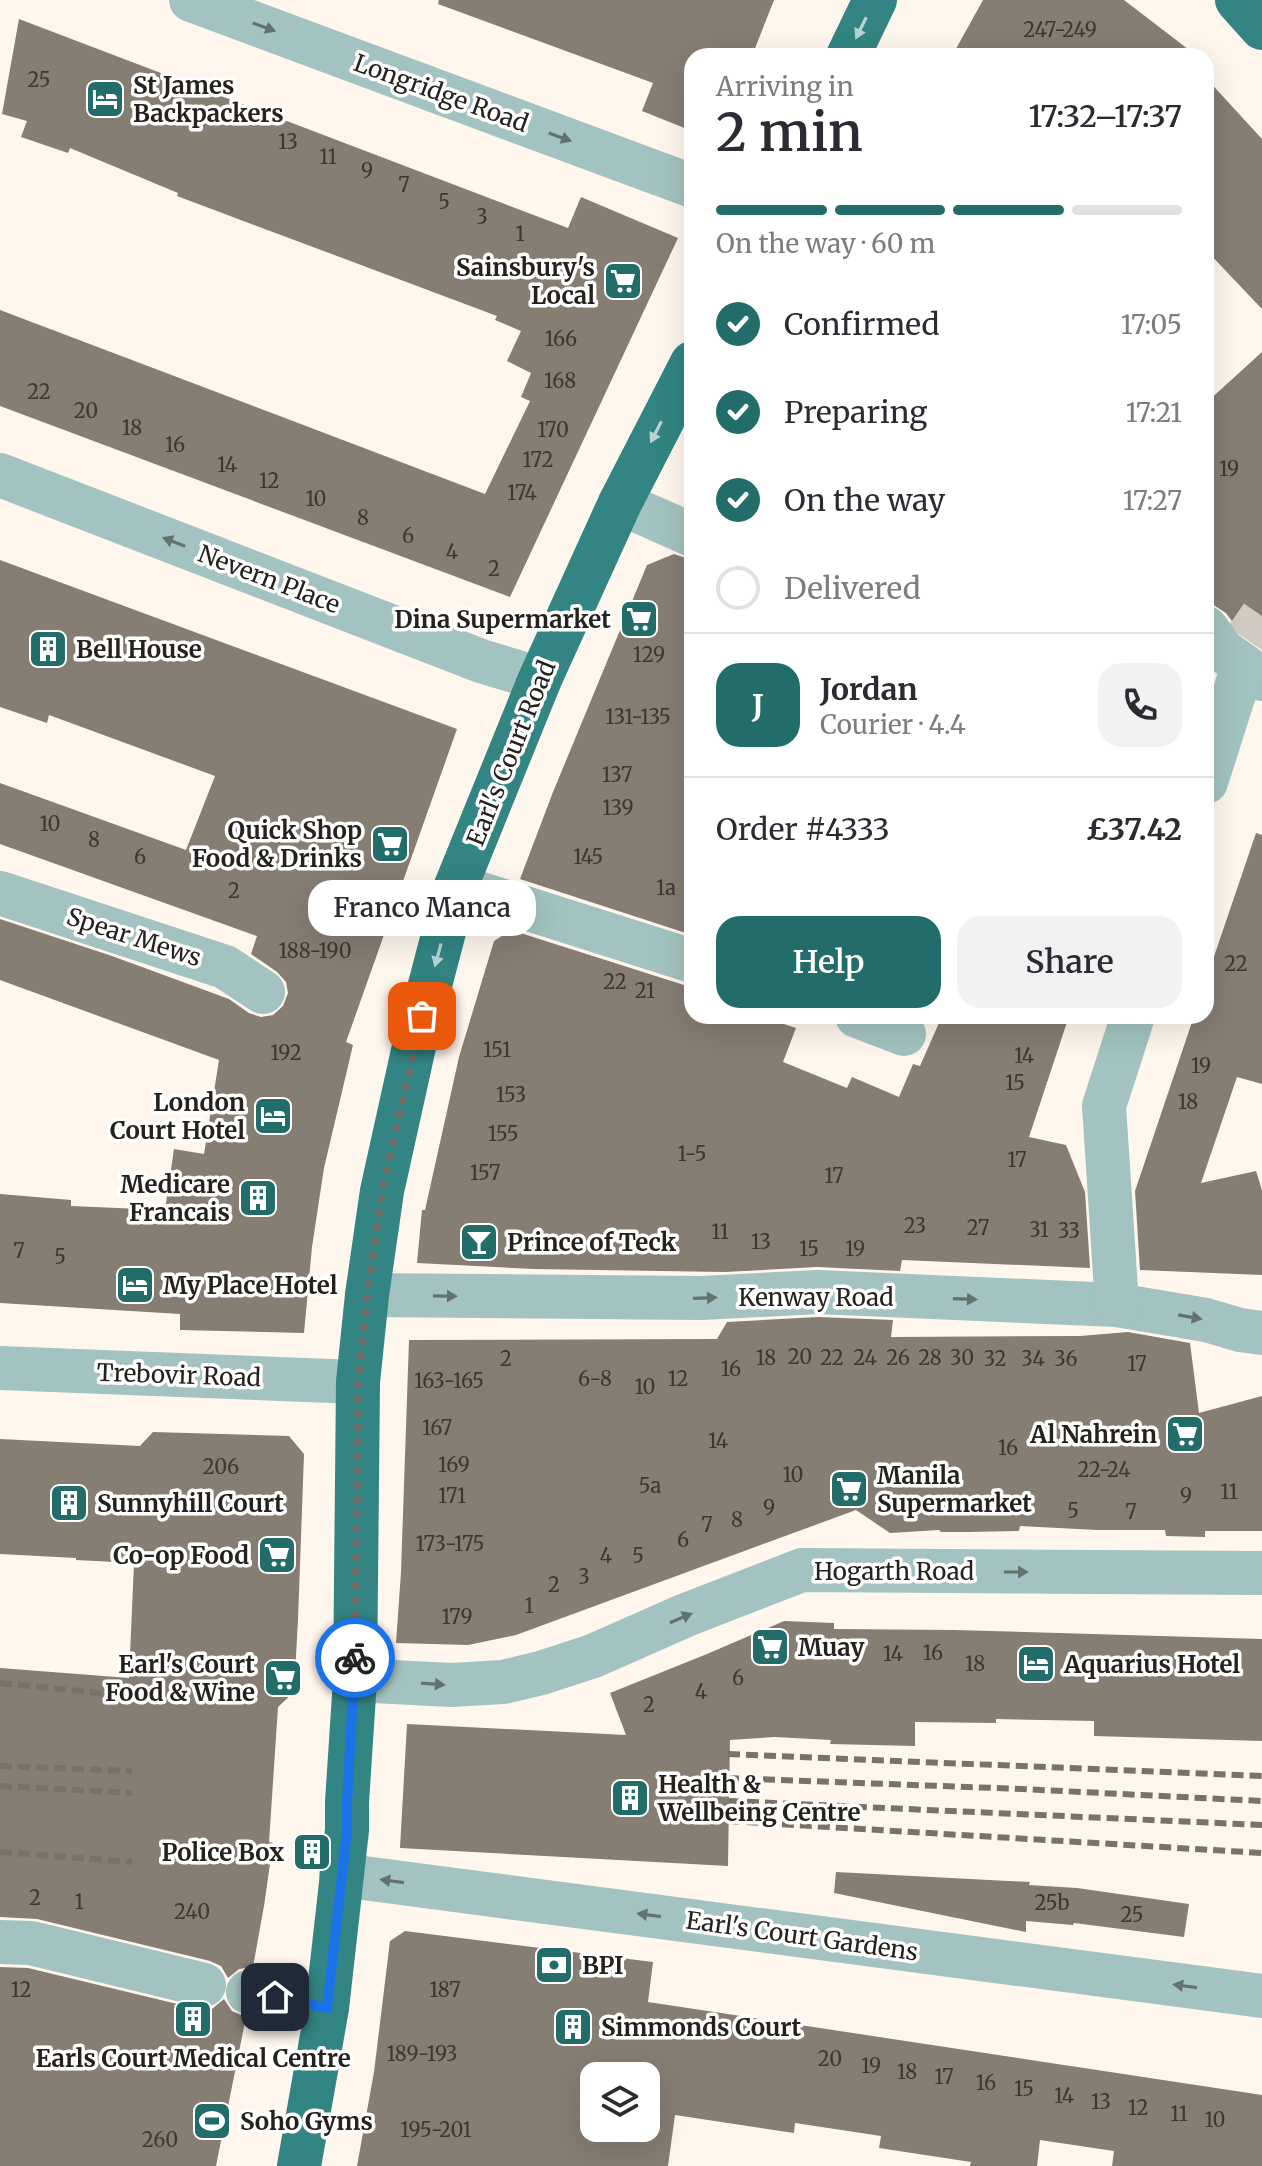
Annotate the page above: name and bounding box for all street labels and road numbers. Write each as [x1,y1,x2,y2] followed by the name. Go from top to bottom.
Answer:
[350,47,532,139] street label: Longridge Road
[194,538,344,620] street label: Nevern Place
[460,656,562,850] street label: Earl's Court Road
[63,901,205,973] street label: Spear Mews
[738,1282,894,1313] street label: Kenway Road
[96,1357,262,1393] street label: Trebovir Road
[814,1556,974,1587] street label: Hogarth Road
[684,1904,920,1968] street label: Earl's Court Gardens

